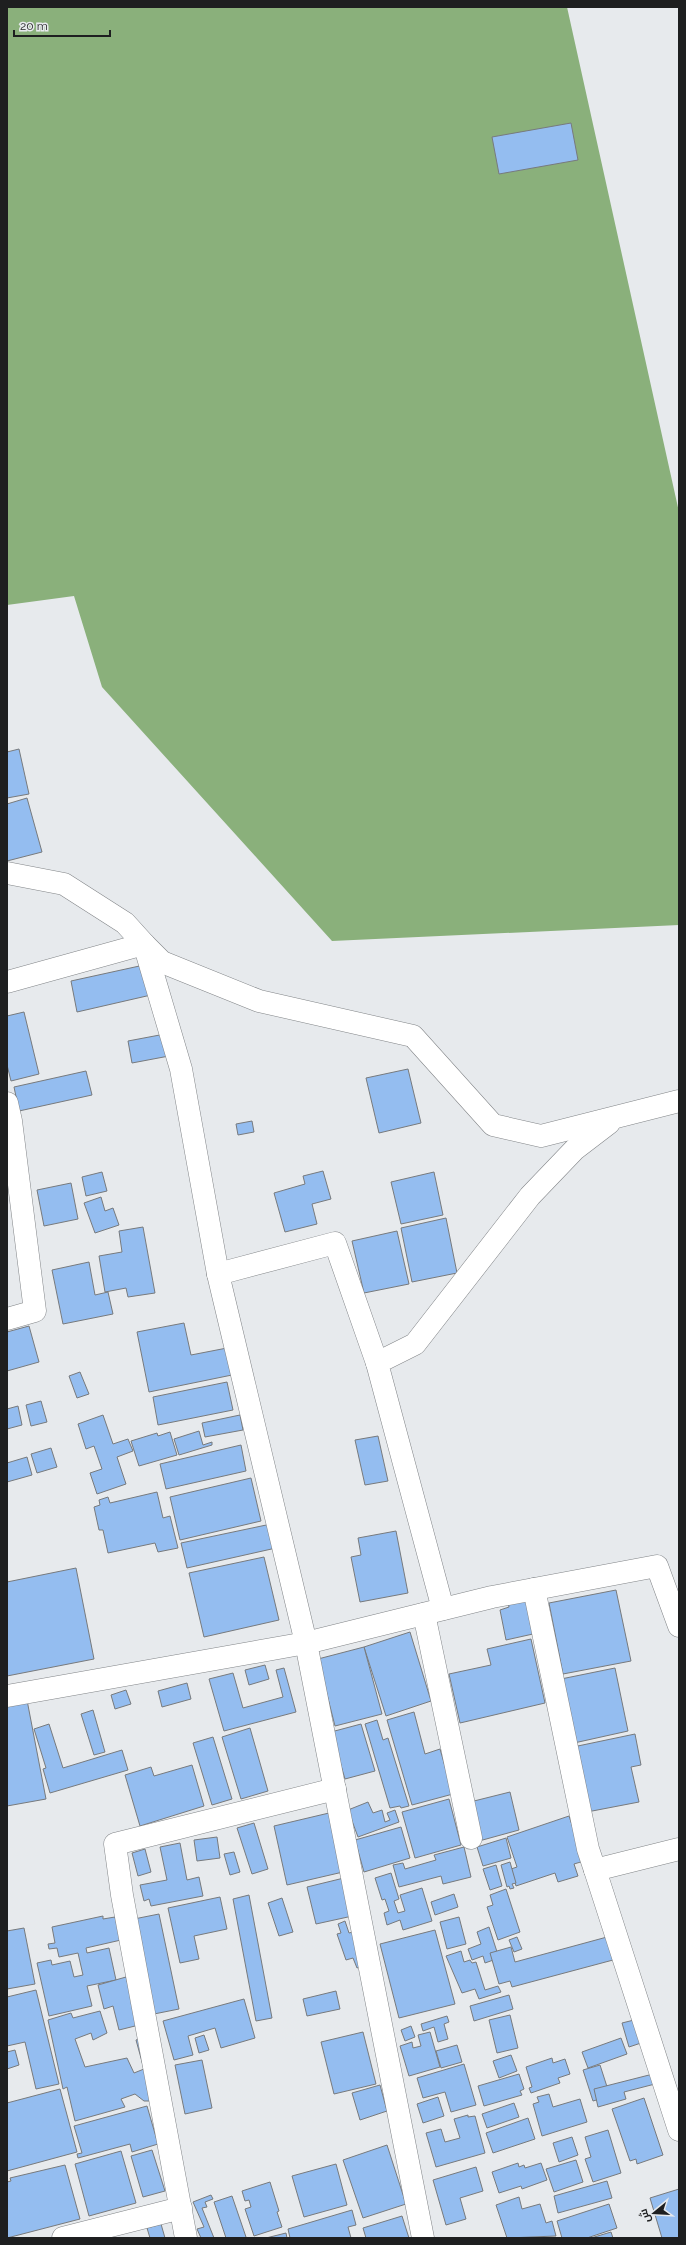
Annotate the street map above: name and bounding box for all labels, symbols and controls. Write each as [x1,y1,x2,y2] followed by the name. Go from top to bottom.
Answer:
[14,12,110,38] scale bar
[20,19,48,33] text: 20 m
[634,2193,674,2233] north arrow
[637,2207,653,2225] text: ش

